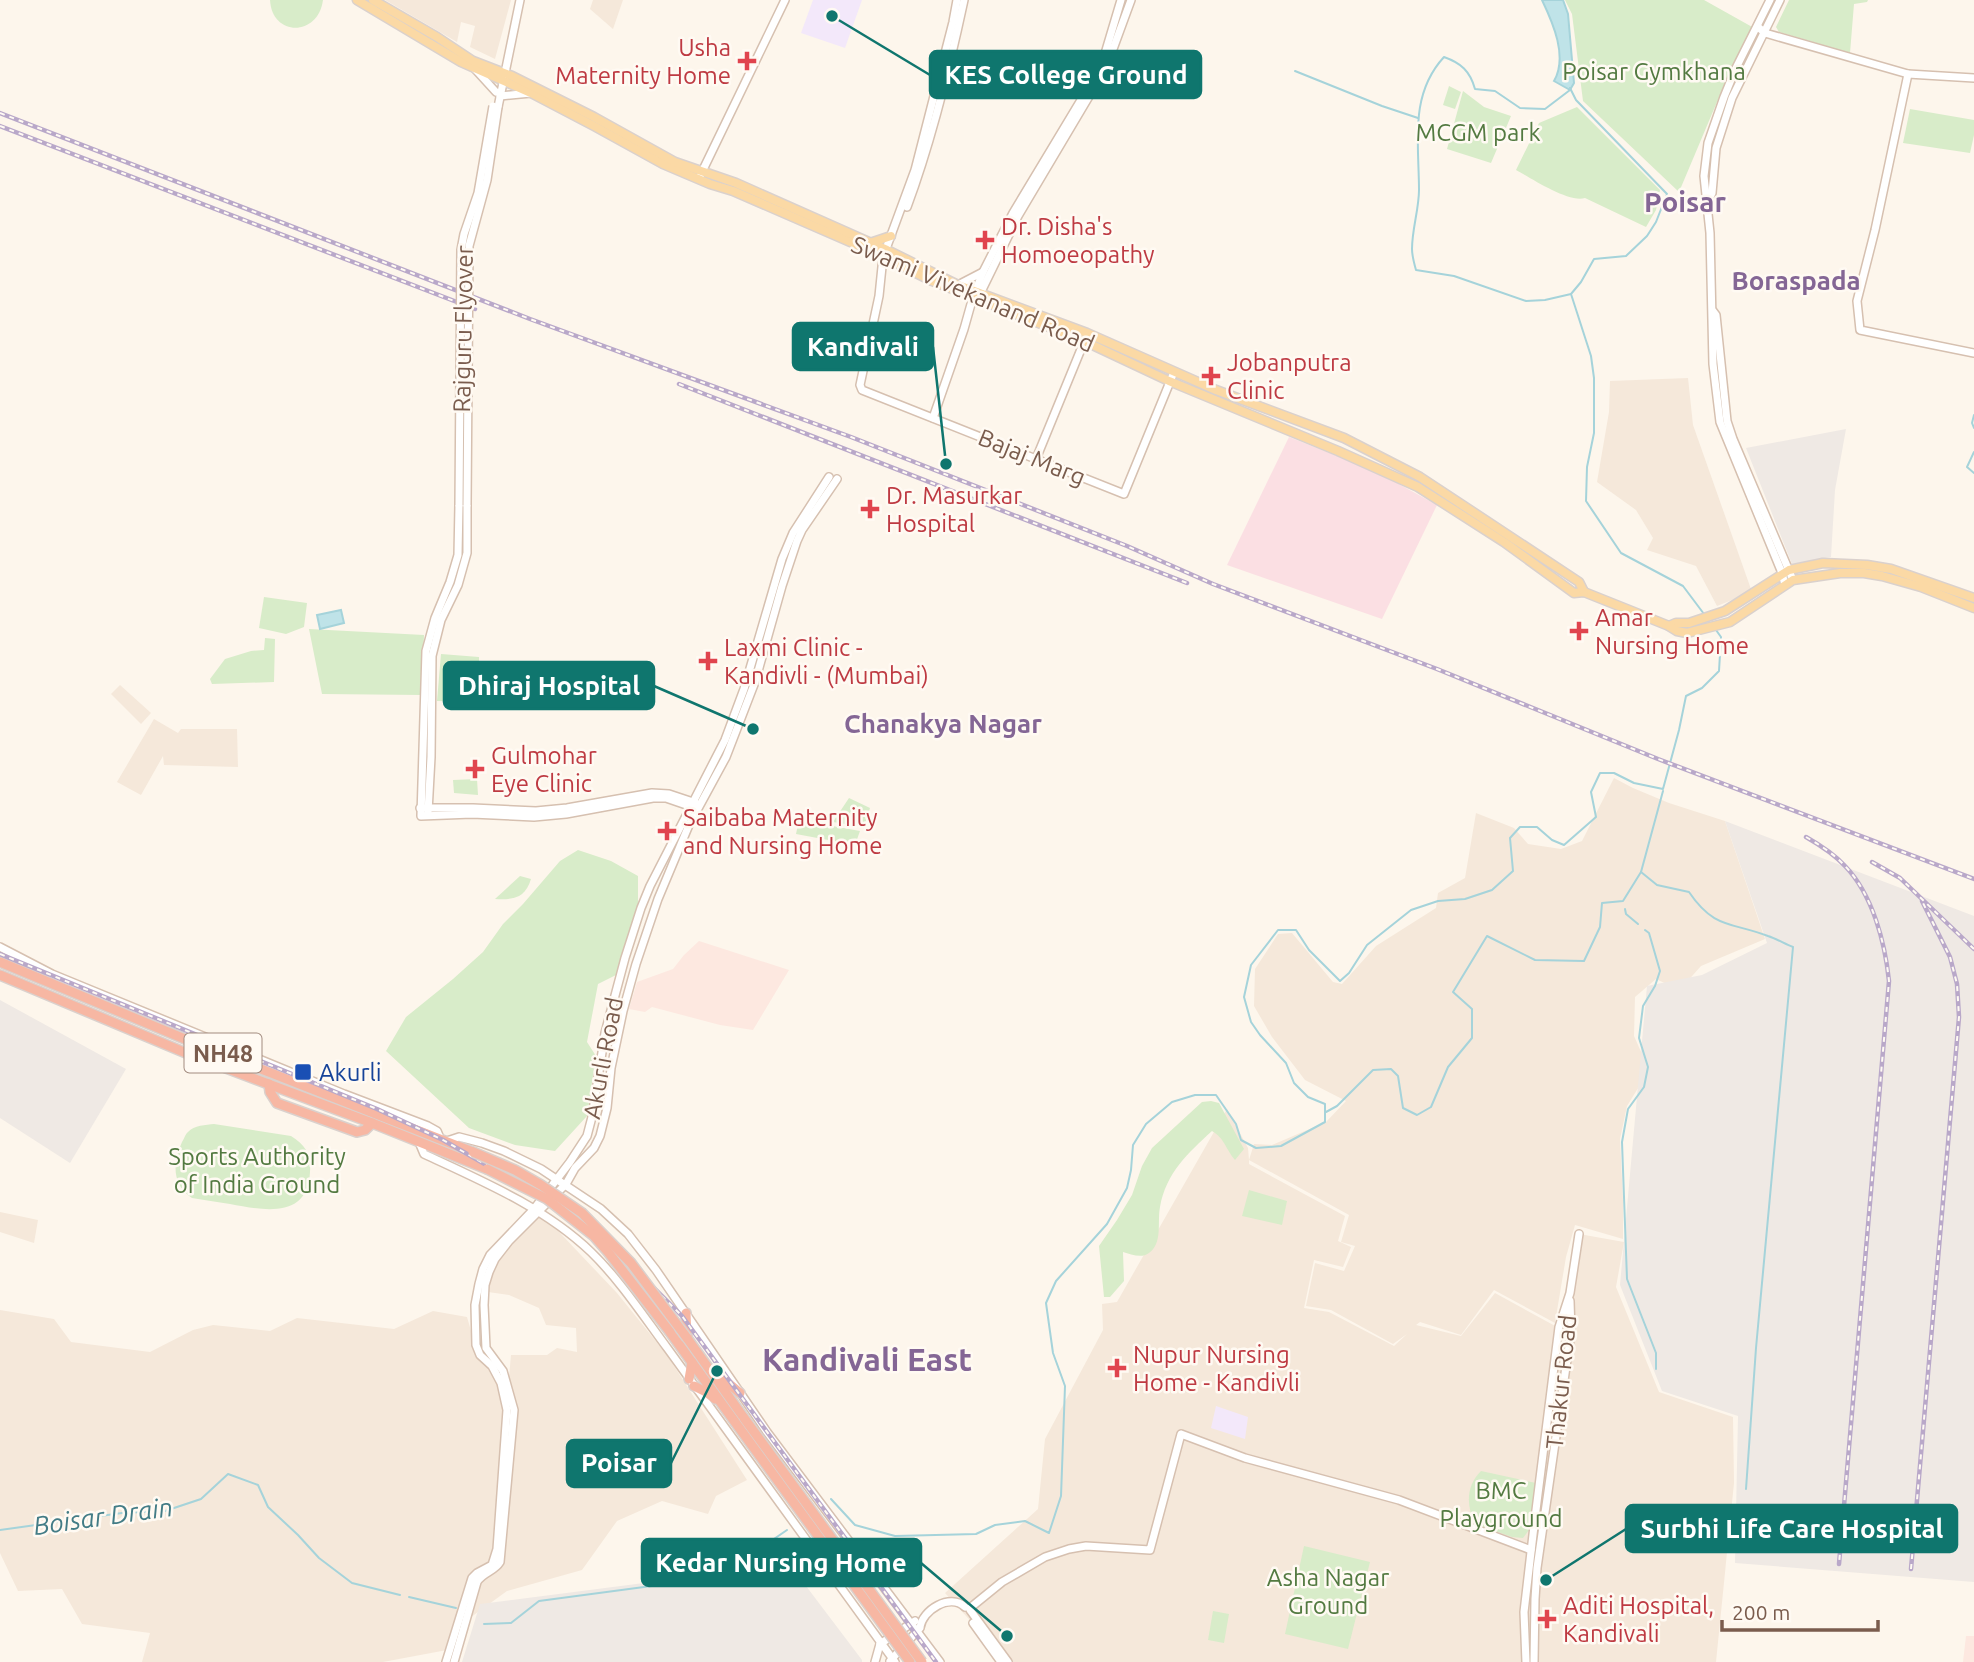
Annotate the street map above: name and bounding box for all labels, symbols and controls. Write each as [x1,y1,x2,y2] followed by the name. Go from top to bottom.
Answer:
[555,34,731,89] place label: Usha Maternity Home
[737,51,757,71] marker: Usha Maternity Home
[930,51,1201,98] callout: KES College Ground
[1562,58,1746,85] park label: Poisar Gymkhana
[944,60,1188,89] text: KES College Ground
[1415,119,1541,146] park label: MCGM park
[1644,186,1726,217] district label: Poisar
[1001,213,1155,268] place label: Dr. Disha's Homoeopathy
[975,230,995,250] marker: Dr. Disha's Homoeopathy
[847,231,1099,357] street label: Swami Vivekanand Road
[448,245,478,413] street label: Rajguru Flyover
[1731,266,1861,295] district label: Boraspada
[793,323,933,370] callout: Kandivali
[807,332,919,361] text: Kandivali
[1227,349,1352,404] place label: Jobanputra Clinic
[1201,366,1221,386] marker: Jobanputra Clinic
[974,423,1090,491] street label: Bajaj Marg
[886,482,1022,537] place label: Dr. Masurkar Hospital
[860,499,880,519] marker: Dr. Masurkar Hospital
[1595,604,1749,659] place label: Amar Nursing Home
[1569,621,1589,641] marker: Amar Nursing Home
[724,634,929,689] place label: Laxmi Clinic - Kandivli - (Mumbai)
[698,651,718,671] marker: Laxmi Clinic - Kandivli - (Mumbai)
[444,662,654,709] callout: Dhiraj Hospital
[458,671,640,700] text: Dhiraj Hospital
[844,709,1042,738] district label: Chanakya Nagar
[491,742,597,797] place label: Gulmohar Eye Clinic
[465,759,485,779] marker: Gulmohar Eye Clinic
[683,804,883,859] place label: Saibaba Maternity and Nursing Home
[657,821,677,841] marker: Saibaba Maternity and Nursing Home
[578,995,628,1121] street label: Akurli Road
[184,1034,262,1072] road number: NH48
[319,1059,382,1086] place label: Akurli
[293,1062,313,1082] marker: Akurli
[168,1143,346,1198] park label: Sports Authority of India Ground
[1541,1313,1581,1451] street label: Thakur Road
[762,1341,972,1377] district label: Kandivali East
[1133,1341,1300,1396] place label: Nupur Nursing Home - Kandivli
[1107,1358,1127,1378] marker: Nupur Nursing Home - Kandivli
[567,1440,671,1487] callout: Poisar
[581,1448,657,1477] text: Poisar
[1440,1477,1562,1532] park label: BMC Playground
[31,1492,175,1540] water label: Boisar Drain
[1626,1505,1957,1552] callout: Surbhi Life Care Hospital
[1641,1514,1944,1543] text: Surbhi Life Care Hospital
[642,1539,921,1586] callout: Kedar Nursing Home
[655,1548,907,1577] text: Kedar Nursing Home
[1267,1564,1389,1619] park label: Asha Nagar Ground
[1722,1588,1878,1632] scale bar
[1563,1592,1714,1647] place label: Aditi Hospital, Kandivali
[1732,1600,1790,1624] text: 200 m
[1537,1609,1557,1629] marker: Aditi Hospital, Kandivali

